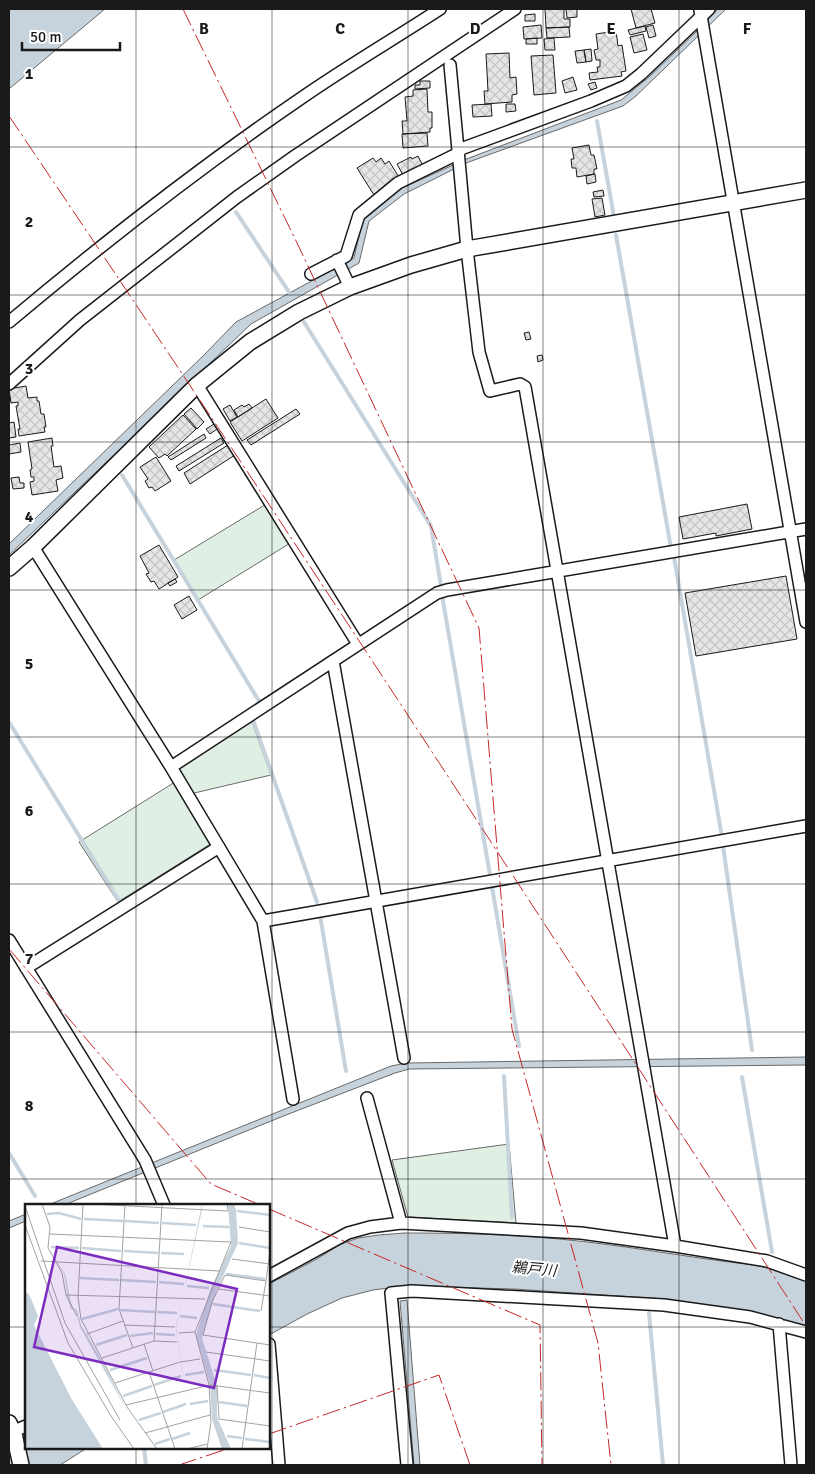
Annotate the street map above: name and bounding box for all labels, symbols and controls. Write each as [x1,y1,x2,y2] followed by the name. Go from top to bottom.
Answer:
[199,19,209,39] text: B
[335,19,345,39] text: C
[470,19,481,39] text: D
[606,19,616,39] text: E
[743,19,752,39] text: F
[22,20,120,52] scale bar
[30,28,61,46] text: 50 m
[25,64,34,84] text: 1
[25,212,33,232] text: 2
[25,359,33,379] text: 3
[25,507,34,527] text: 4
[25,654,33,674] text: 5
[25,801,34,821] text: 6
[25,949,34,969] text: 7
[25,1096,34,1116] text: 8
[25,1204,270,1449] inset map
[511,1258,559,1280] water label: 鵜戸川

